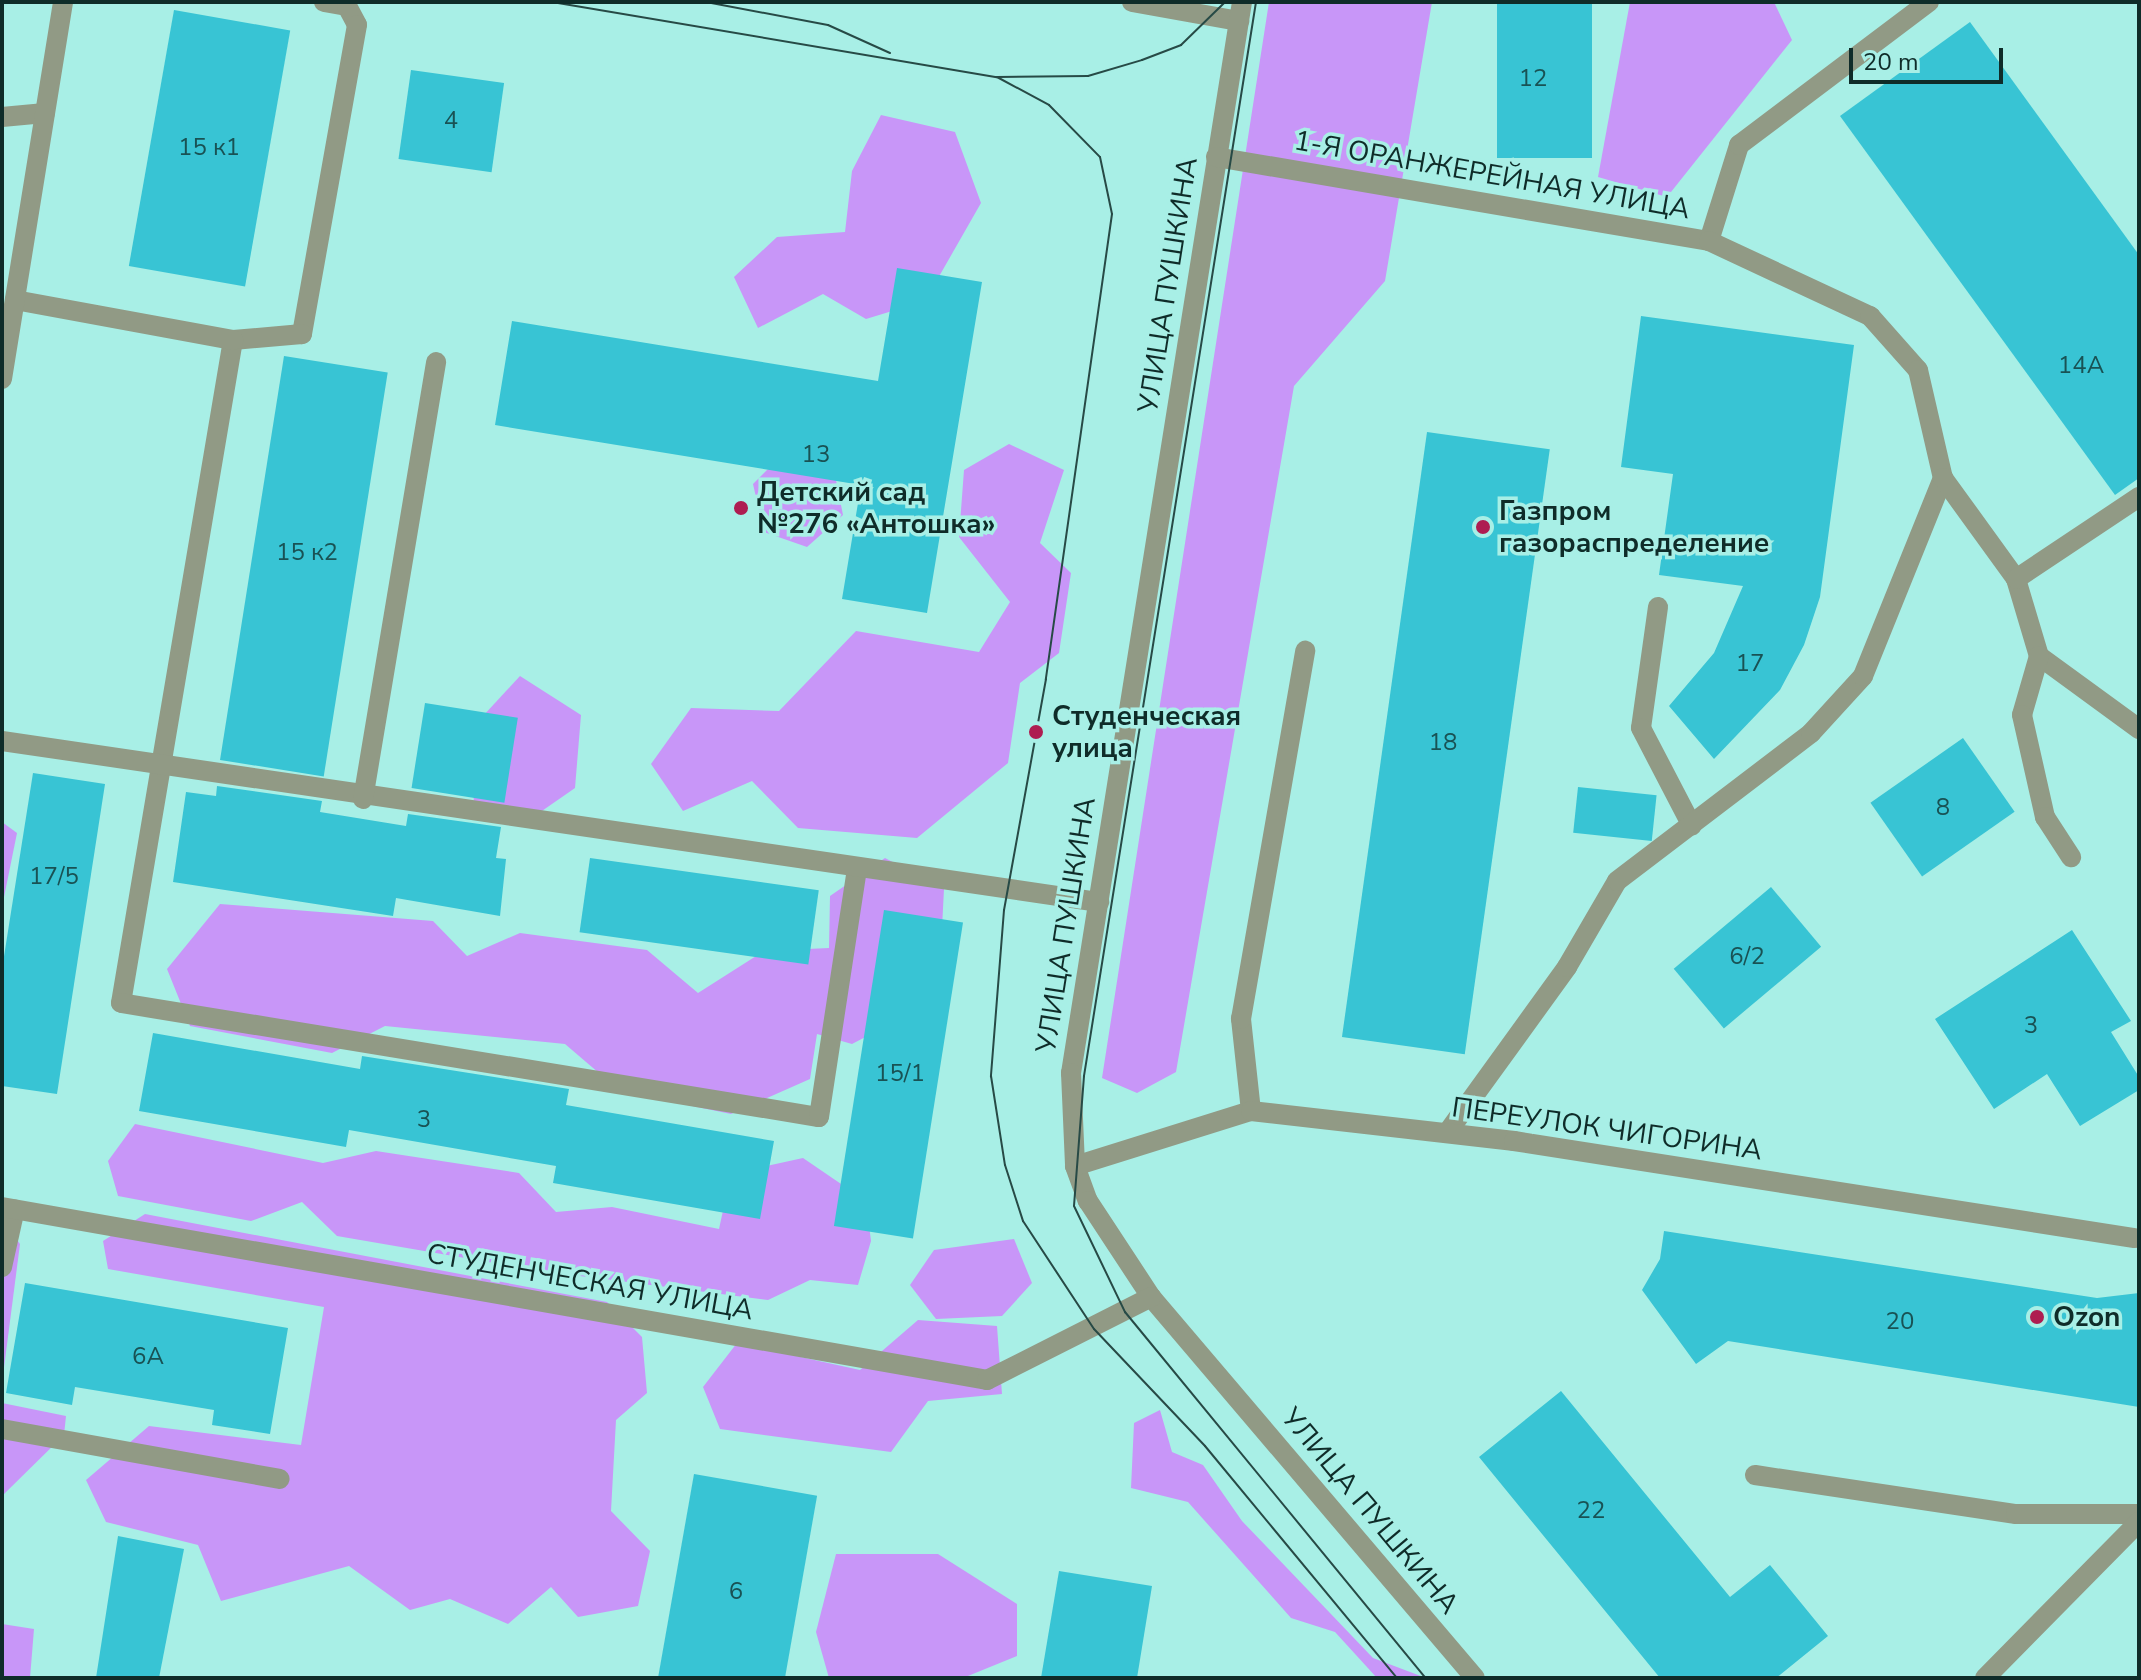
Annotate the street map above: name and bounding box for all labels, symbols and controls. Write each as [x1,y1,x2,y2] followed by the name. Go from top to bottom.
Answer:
[1853,32,2007,82] scale bar
[1863,46,1919,78] text: 20 m
[1519,65,1547,93] house number: 12
[444,107,458,135] house number: 4
[1291,124,1693,226] street label: 1-Я ОРАНЖЕРЕЙНАЯ УЛИЦА
[178,134,240,162] house number: 15 к1
[1131,155,1205,415] street label: УЛИЦА ПУШКИНА
[2058,352,2104,380] house number: 14А
[802,441,830,469] house number: 13
[757,475,996,541] place label: Детский сад №276 «Антошка»
[1499,494,1769,560] place label: Газпром газораспределение
[732,499,750,517] marker: Детский сад №276 «Антошка»
[1474,518,1492,536] marker: Газпром газораспределение
[276,539,338,567] house number: 15 к2
[1736,650,1764,678] house number: 17
[1052,699,1241,765] place label: Студенческая улица
[1027,723,1045,741] marker: Студенческая улица
[1429,729,1457,757] house number: 18
[1936,794,1950,822] house number: 8
[1029,795,1103,1055] street label: УЛИЦА ПУШКИНА
[29,863,79,891] house number: 17/5
[1729,943,1765,971] house number: 6/2
[2024,1012,2038,1040] house number: 3
[875,1060,925,1088] house number: 15/1
[1450,1091,1764,1167] street label: ПЕРЕУЛОК ЧИГОРИНА
[417,1106,431,1134] house number: 3
[424,1237,756,1327] street label: СТУДЕНЧЕСКАЯ УЛИЦА
[2053,1300,2120,1334] place label: Ozon
[1886,1308,1914,1336] house number: 20
[2028,1308,2046,1326] marker: Ozon
[132,1343,164,1371] house number: 6А
[1274,1401,1466,1621] street label: УЛИЦА ПУШКИНА
[1577,1497,1605,1525] house number: 22
[729,1578,743,1606] house number: 6

